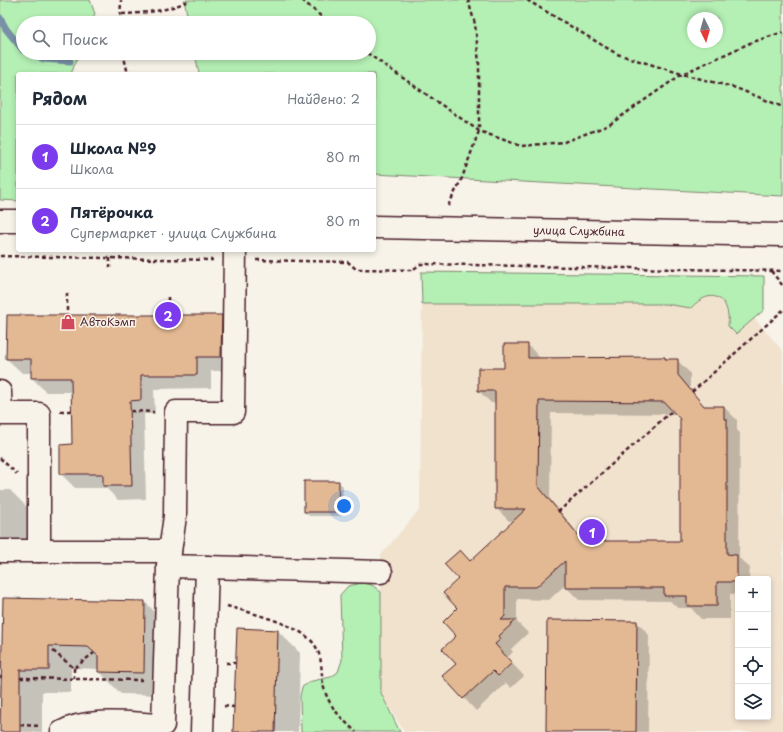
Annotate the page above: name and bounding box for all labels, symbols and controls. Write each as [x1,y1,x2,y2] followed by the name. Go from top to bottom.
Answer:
[687,12,723,48] north arrow
[16,16,376,60] search box
[30,27,52,49] icon: search
[62,27,108,50] text: Поиск
[32,85,87,111] text: Рядом
[287,89,360,108] text: Найдено: 2
[70,136,156,159] text: Школа №9
[42,147,48,166] text: 1
[326,147,360,166] text: 80 m
[70,159,114,178] text: Школа
[70,200,153,223] text: Пятёрочка
[40,211,50,230] text: 2
[326,211,360,230] text: 80 m
[533,221,625,240] street label: улица Службина
[70,223,277,242] text: Супермаркет · улица Службина
[155,300,181,330] pin: 2
[59,313,77,331] shop icon: АвтоКэмп
[80,313,136,330] place label: АвтоКэмп
[334,496,354,516] your location
[579,517,605,547] pin: 1
[735,576,771,720] map controls
[735,576,771,612] button: +
[735,612,771,648] button: −
[735,648,771,684] button: locate
[735,684,771,720] button: layers

